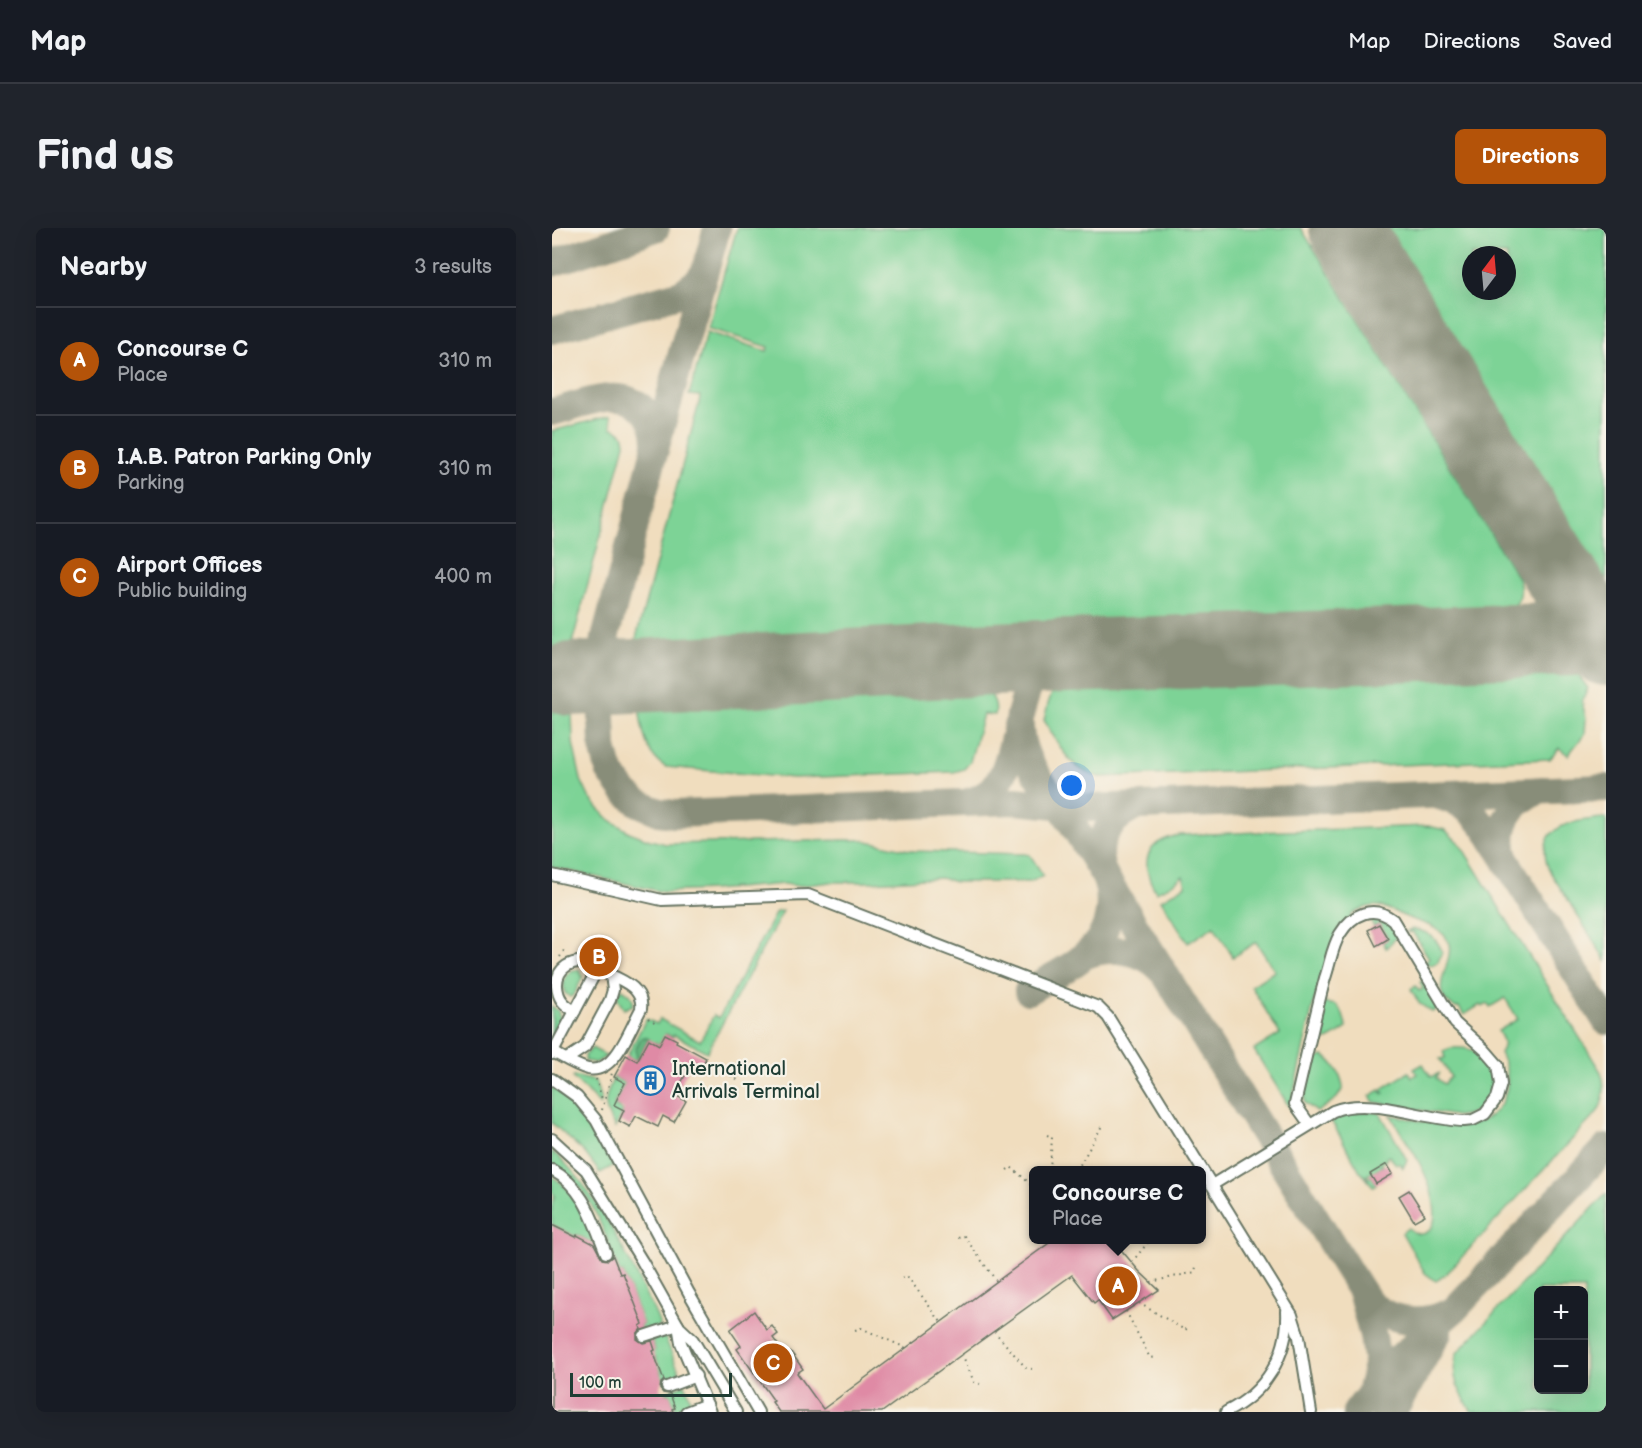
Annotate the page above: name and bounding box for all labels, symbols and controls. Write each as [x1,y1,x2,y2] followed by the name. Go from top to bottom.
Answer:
[30,25,86,58] text: Map
[1348,29,1391,54] text: Map
[1424,29,1520,54] text: Directions
[1553,29,1612,54] text: Saved
[1455,129,1606,184] button: Directions
[36,131,174,182] text: Find us
[1462,246,1516,300] north arrow
[60,252,147,283] text: Nearby
[414,255,492,279] text: 3 results
[117,336,248,363] text: Concourse C
[73,349,86,373] text: A
[438,349,492,373] text: 310 m
[117,363,168,387] text: Place
[117,444,371,471] text: I.A.B. Patron Parking Only
[72,457,87,481] text: B
[438,457,492,481] text: 310 m
[117,471,185,495] text: Parking
[117,552,262,579] text: Airport Offices
[72,565,87,589] text: C
[434,565,492,589] text: 400 m
[117,579,247,603] text: Public building
[1057,771,1086,800] your location
[580,934,618,980] pin: B
[672,1057,820,1104] place label: International Arrivals Terminal
[635,1064,667,1096] building icon: International Arrivals Terminal
[1029,1166,1206,1244] popup
[1052,1180,1183,1207] text: Concourse C
[1052,1207,1103,1231] text: Place
[1098,1264,1138,1308] pin: A
[1534,1286,1588,1394] map controls
[1534,1286,1588,1340] button: +
[754,1340,792,1386] pin: C
[1534,1340,1588,1394] button: −
[570,1370,732,1398] scale bar
[579,1374,622,1393] text: 100 m

